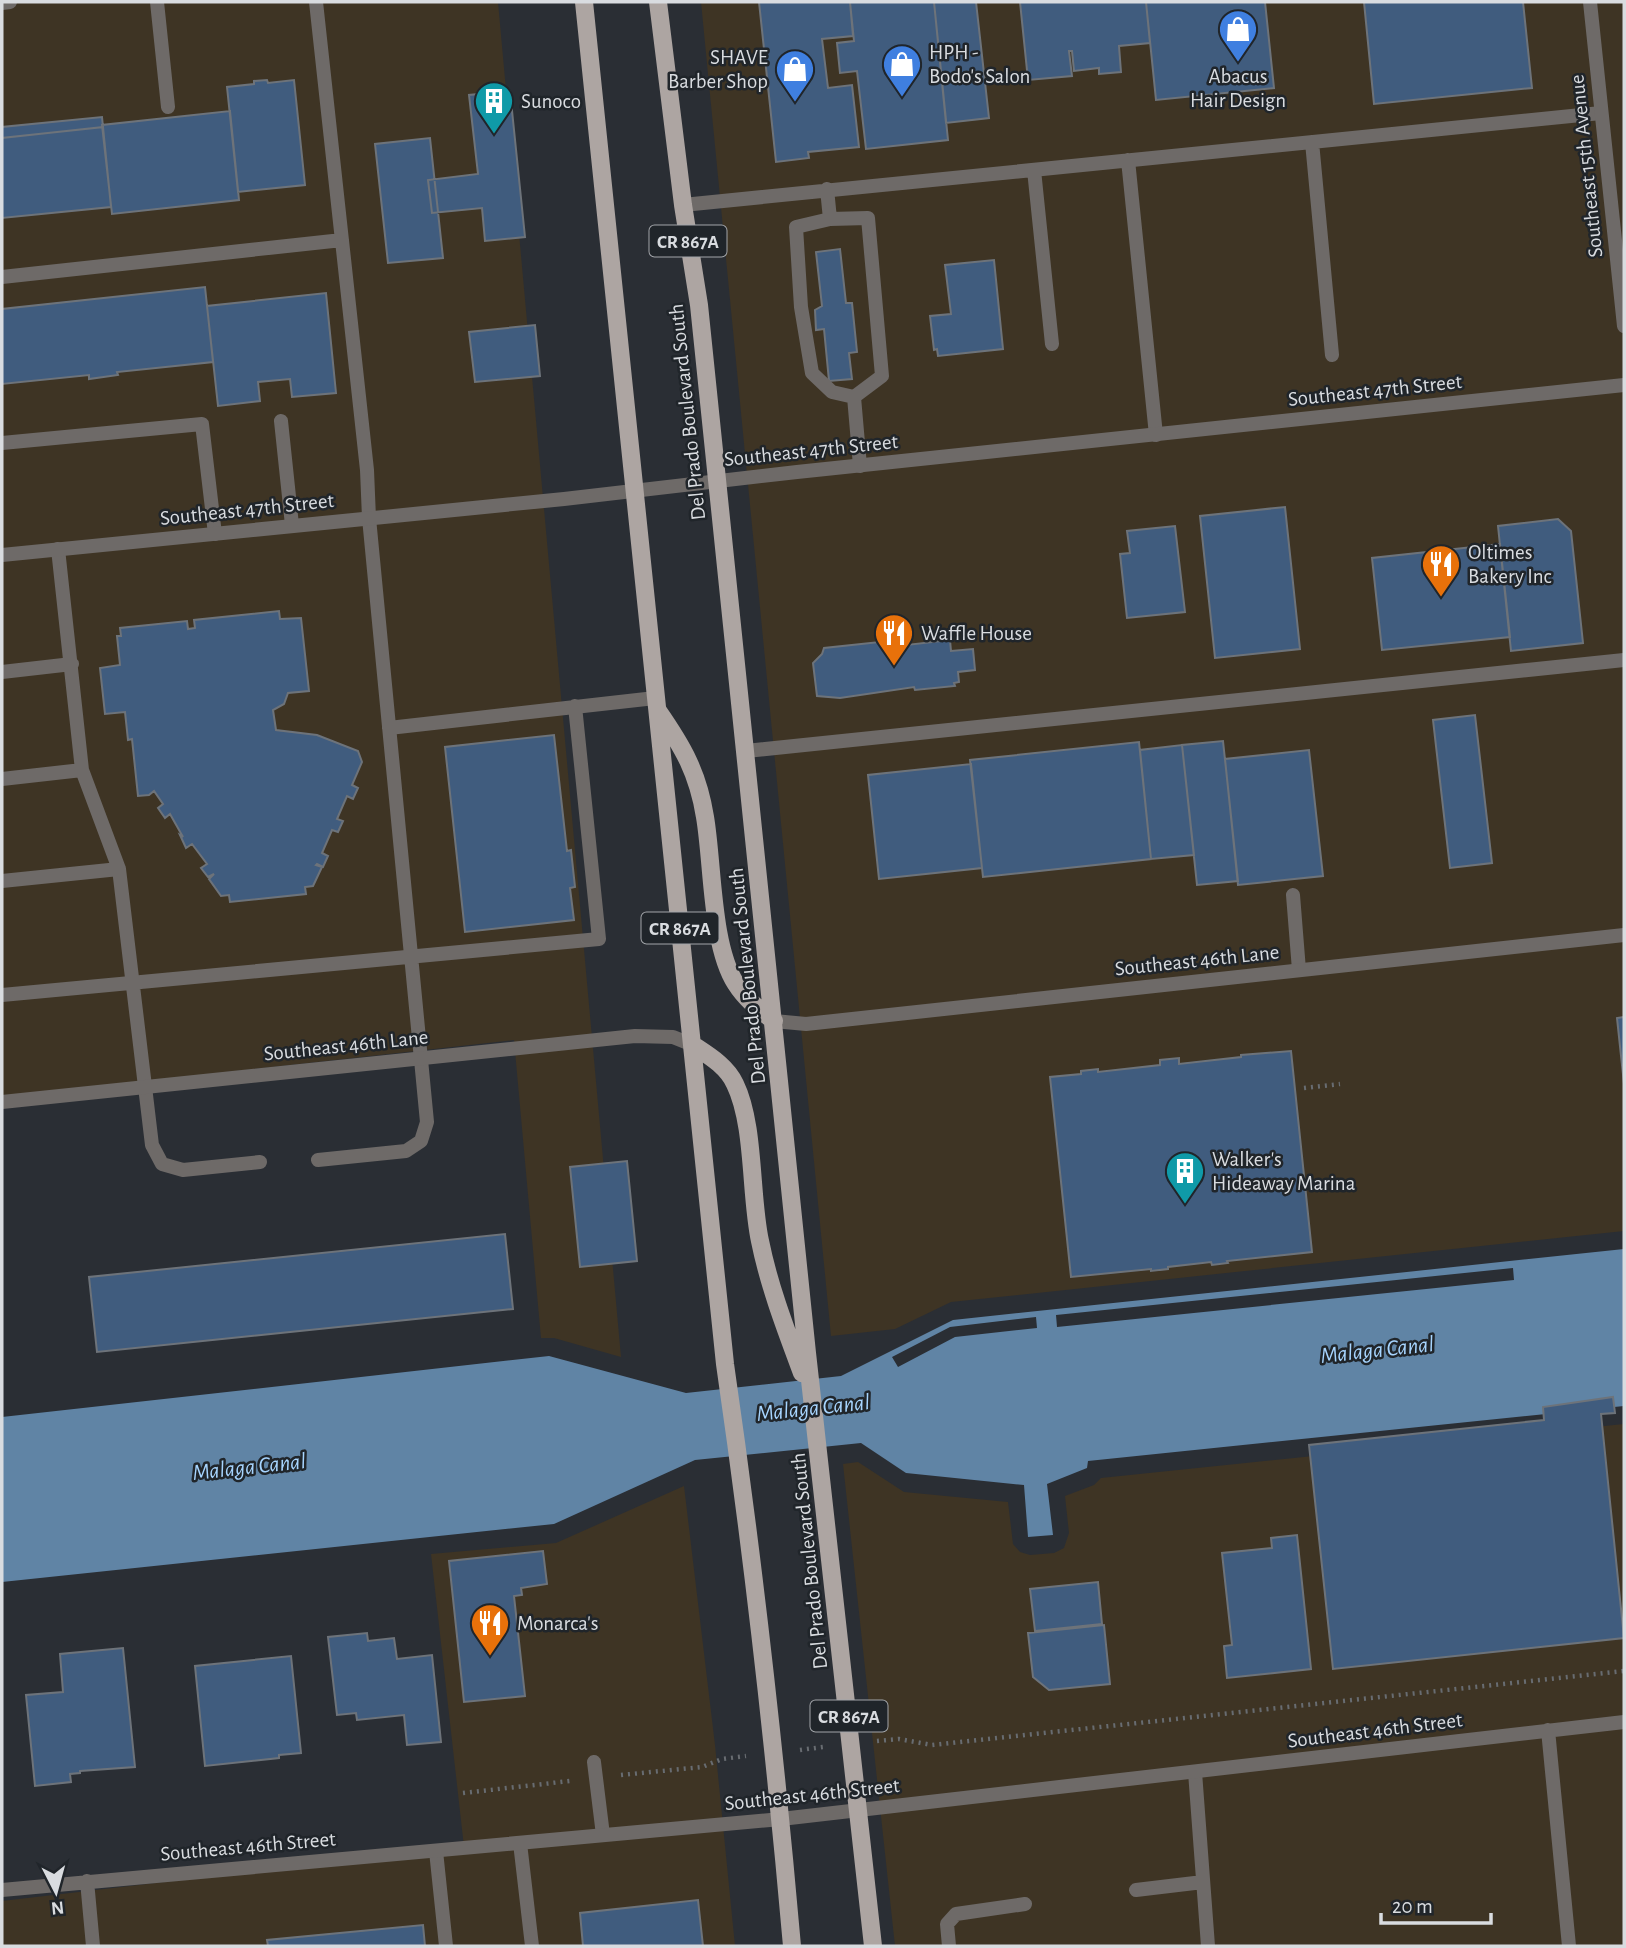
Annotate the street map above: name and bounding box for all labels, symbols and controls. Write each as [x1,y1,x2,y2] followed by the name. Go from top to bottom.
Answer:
[1217,8,1259,63] shop icon: Abacus Hair Design
[929,42,1030,87] place label: HPH - Bodo's Salon
[881,43,923,98] shop icon: HPH - Bodo's Salon
[668,47,768,92] place label: SHAVE Barber Shop
[774,48,816,103] shop icon: SHAVE Barber Shop
[1190,66,1286,111] place label: Abacus Hair Design
[1566,73,1607,258] street label: Southeast 15th Avenue
[473,80,515,135] building icon: Sunoco
[521,91,581,112] place label: Sunoco
[650,226,726,256] road number: CR 867A
[666,303,709,521] street label: Del Prado Boulevard South
[1287,371,1463,410] street label: Southeast 47th Street
[723,431,899,470] street label: Southeast 47th Street
[159,490,335,529] street label: Southeast 47th Street
[1468,542,1552,587] place label: Oltimes Bakery Inc
[1420,543,1462,598] restaurant icon: Oltimes Bakery Inc
[873,612,915,667] restaurant icon: Waffle House
[921,623,1032,644] place label: Waffle House
[726,867,769,1085] street label: Del Prado Boulevard South
[642,912,718,944] road number: CR 867A
[1114,941,1280,980] street label: Southeast 46th Lane
[263,1026,429,1065] street label: Southeast 46th Lane
[1212,1149,1356,1194] place label: Walker's Hideaway Marina
[1164,1150,1206,1205] building icon: Walker's Hideaway Marina
[1319,1333,1435,1368] water label: Malaga Canal
[755,1391,871,1426] water label: Malaga Canal
[191,1450,307,1485] water label: Malaga Canal
[788,1452,831,1670] street label: Del Prado Boulevard South
[469,1602,511,1657] restaurant icon: Monarca's
[517,1613,599,1634] place label: Monarca's
[810,1700,888,1732] road number: CR 867A
[1286,1709,1464,1752] street label: Southeast 46th Street
[723,1775,901,1814] street label: Southeast 46th Street
[159,1828,337,1865] street label: Southeast 46th Street
[21,1857,91,1927] north arrow
[1381,1882,1491,1926] scale bar
[1392,1896,1433,1917] text: 20 m
[50,1897,65,1918] text: N

